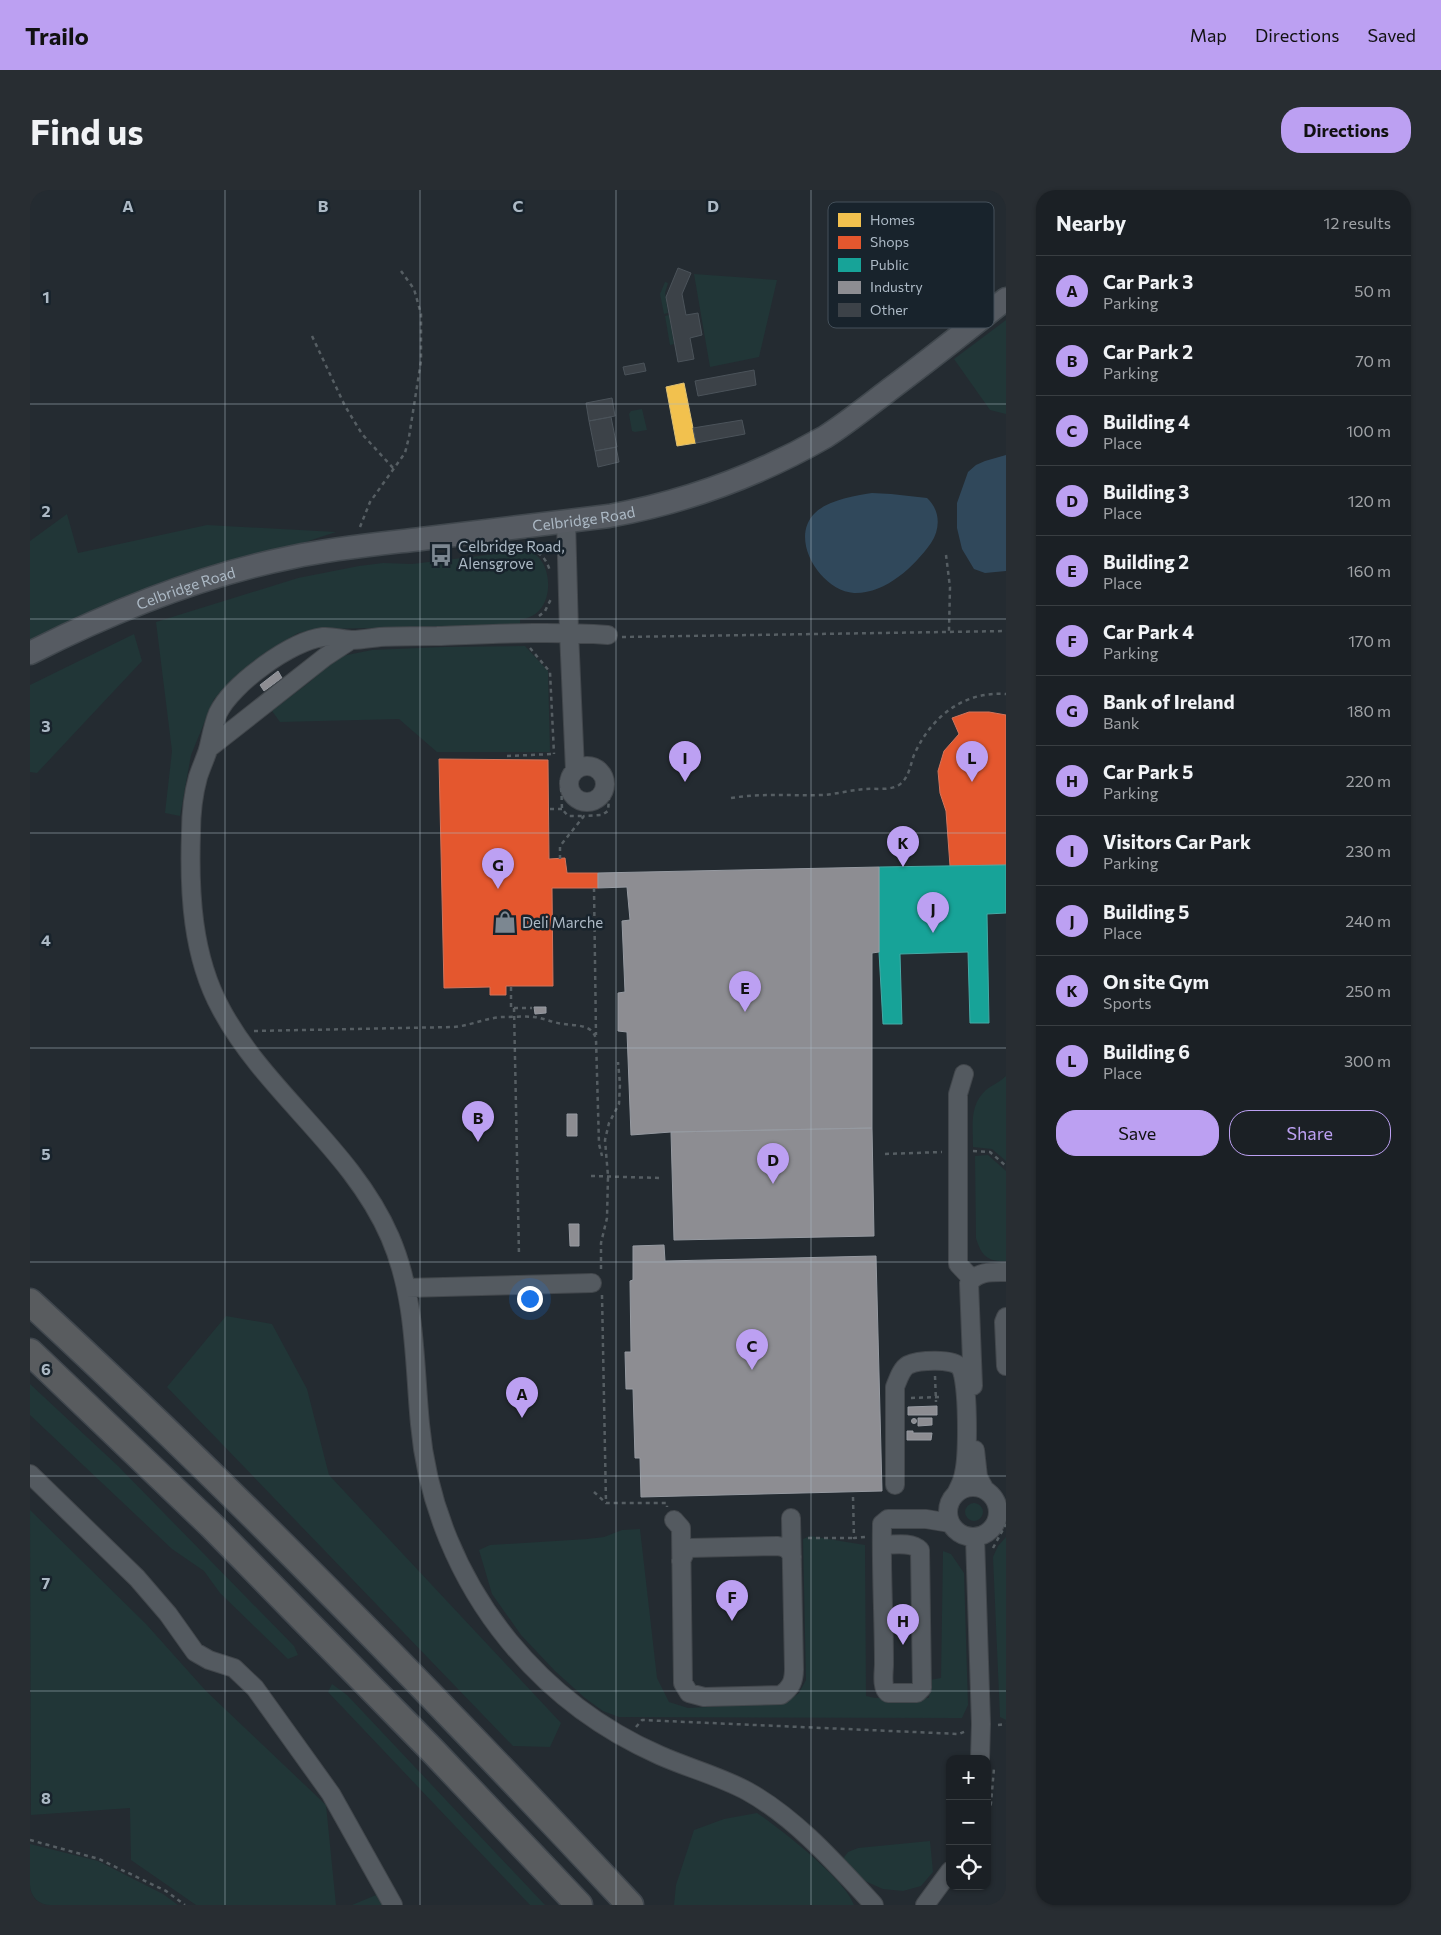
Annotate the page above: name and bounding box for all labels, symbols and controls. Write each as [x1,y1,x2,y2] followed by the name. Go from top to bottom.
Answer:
[25,21,89,50] text: Trailo
[1190,24,1227,46] text: Map
[1255,24,1339,46] text: Directions
[1367,24,1416,46] text: Saved
[1281,107,1411,153] button: Directions
[30,109,144,152] text: Find us
[122,196,134,215] text: A
[318,196,329,215] text: B
[513,196,524,215] text: C
[707,196,719,215] text: D
[828,202,994,328] legend
[1056,210,1126,235] text: Nearby
[870,211,915,228] text: Homes
[1324,213,1391,232] text: 12 results
[870,233,909,250] text: Shops
[870,256,909,273] text: Public
[1103,270,1193,293] text: Car Park 3
[870,278,923,295] text: Industry
[1066,281,1078,300] text: A
[1354,281,1391,300] text: 50 m
[42,287,50,306] text: 1
[1103,293,1158,312] text: Parking
[870,301,909,318] text: Other
[1103,340,1193,363] text: Car Park 2
[1067,351,1077,370] text: B
[1355,351,1391,370] text: 70 m
[1103,363,1158,382] text: Parking
[1103,410,1190,433] text: Building 4
[1067,421,1077,440] text: C
[1346,421,1391,440] text: 100 m
[1103,433,1142,452] text: Place
[1103,480,1189,503] text: Building 3
[1066,491,1078,510] text: D
[1348,491,1391,510] text: 120 m
[41,501,51,520] text: 2
[531,502,637,534] street label: Celbridge Road
[1103,503,1142,522] text: Place
[458,537,565,572] place label: Celbridge Road, Alensgrove
[428,542,454,568] bus stop icon: Celbridge Road, Alensgrove
[1103,550,1189,573] text: Building 2
[1067,561,1077,580] text: E
[1347,561,1391,580] text: 160 m
[134,563,237,613] street label: Celbridge Road
[1103,573,1142,592] text: Place
[1103,620,1194,643] text: Car Park 4
[1067,631,1077,650] text: F
[1348,631,1391,650] text: 170 m
[1103,643,1158,662] text: Parking
[1103,690,1235,713] text: Bank of Ireland
[1066,701,1078,720] text: G
[1347,701,1391,720] text: 180 m
[1103,713,1140,732] text: Bank
[41,716,51,735] text: 3
[669,741,701,782] pin: I
[956,741,988,782] pin: L
[1103,760,1193,783] text: Car Park 5
[1066,771,1078,790] text: H
[1346,771,1391,790] text: 220 m
[1103,783,1158,802] text: Parking
[887,826,919,867] pin: K
[1103,830,1251,853] text: Visitors Car Park
[1069,841,1075,860] text: I
[1346,841,1391,860] text: 230 m
[482,848,514,889] pin: G
[1103,853,1158,872] text: Parking
[917,892,949,933] pin: J
[1103,900,1189,923] text: Building 5
[492,909,518,935] shop icon: Deli Marche
[1069,911,1075,930] text: J
[1345,911,1391,930] text: 240 m
[522,913,603,931] place label: Deli Marche
[1103,923,1142,942] text: Place
[41,930,51,949] text: 4
[1103,970,1209,993] text: On site Gym
[729,971,761,1012] pin: E
[1066,981,1078,1000] text: K
[1345,981,1391,1000] text: 250 m
[1103,993,1152,1012] text: Sports
[1103,1040,1190,1063] text: Building 6
[1067,1051,1077,1070] text: L
[1344,1051,1391,1070] text: 300 m
[1103,1063,1142,1082] text: Place
[462,1101,494,1142] pin: B
[1056,1110,1219,1156] button: Save
[1229,1110,1391,1156] button: Share
[757,1143,789,1184] pin: D
[41,1144,51,1163] text: 5
[517,1286,543,1312] your location
[736,1329,768,1370] pin: C
[41,1359,51,1378] text: 6
[506,1377,538,1418] pin: A
[42,1573,51,1592] text: 7
[716,1580,748,1621] pin: F
[887,1604,919,1645] pin: H
[946,1755,991,1890] map controls
[946,1755,991,1800] button: +
[41,1788,51,1807] text: 8
[946,1800,991,1845] button: −
[946,1845,991,1890] button: locate

